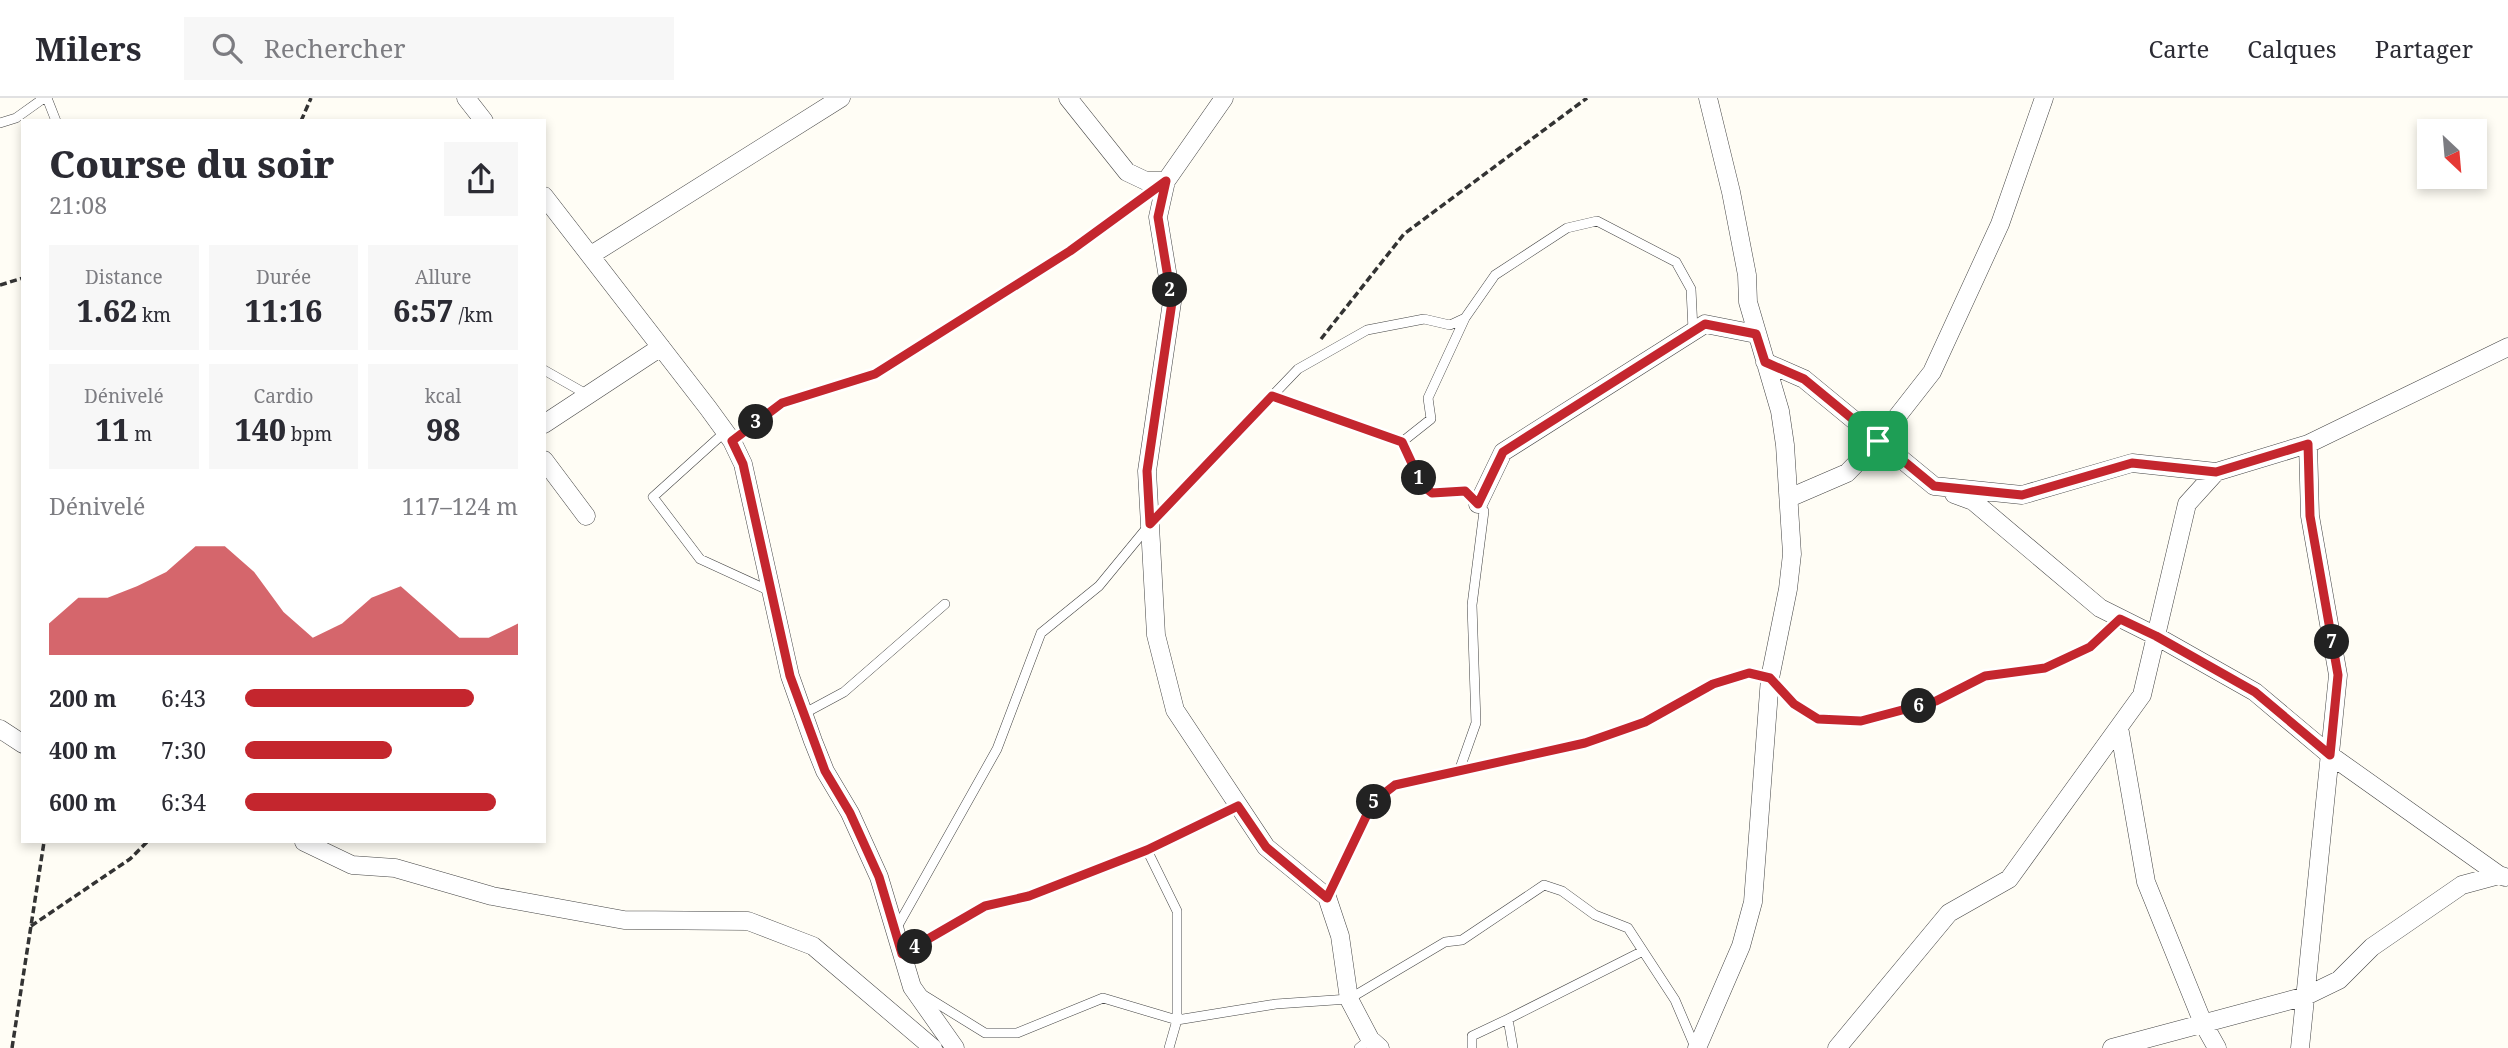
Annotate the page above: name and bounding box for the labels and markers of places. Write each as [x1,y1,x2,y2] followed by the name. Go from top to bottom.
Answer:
[1152,272,1188,308] pin: 2
[738,404,774,440] pin: 3
[1848,411,1908,471] pin
[1402,460,1436,496] pin: 1
[2314,624,2350,660] pin: 7
[1902,688,1937,724] pin: 6
[1356,784,1392,820] pin: 5
[898,930,932,964] pin: 4

